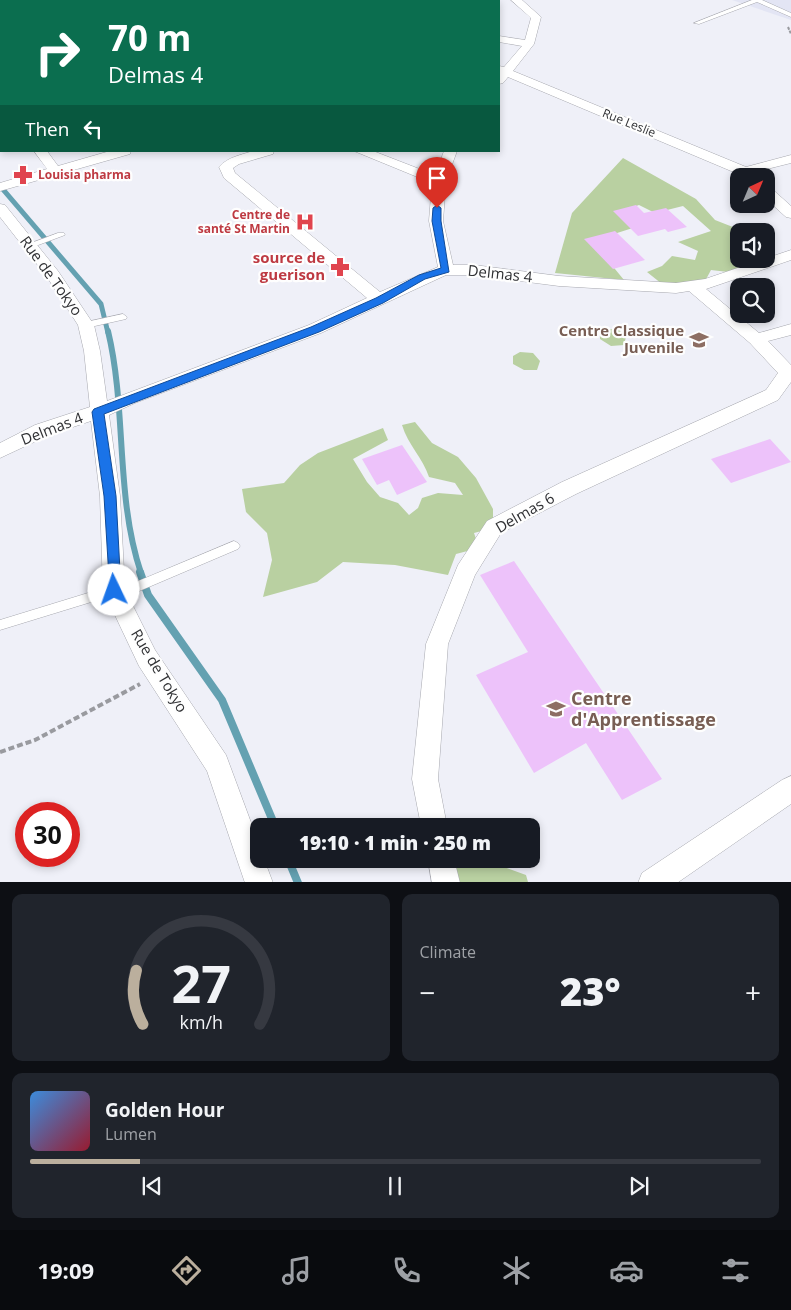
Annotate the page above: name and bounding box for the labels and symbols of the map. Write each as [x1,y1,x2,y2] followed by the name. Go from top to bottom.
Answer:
[600,104,659,141] street label: Rue Leslie
[416,157,458,208] pin
[12,164,34,186] pharmacy icon: Louisia pharma
[38,166,131,183] place label: Louisia pharma
[730,168,775,212] north arrow
[198,206,290,237] place label: Centre de santé St Martin
[294,211,316,233] hospital icon: Centre de santé St Martin
[16,232,88,319] street label: Rue de Tokyo
[253,247,325,284] place label: source de guerison
[329,256,351,278] pharmacy icon: source de guerison
[467,260,534,286] street label: Delmas 4
[559,320,684,357] place label: Centre Classique Juvenile
[688,329,710,351] school or university icon: Centre Classique Juvenile
[18,407,86,449] street label: Delmas 4
[491,487,558,537] street label: Delmas 6
[87,563,139,615] position arrow
[127,625,193,716] street label: Rue de Tokyo
[571,686,716,731] place label: Centre d'Apprentissage
[545,698,567,720] school or university icon: Centre d'Apprentissage
[15,802,80,867] speed limit sign: 30

